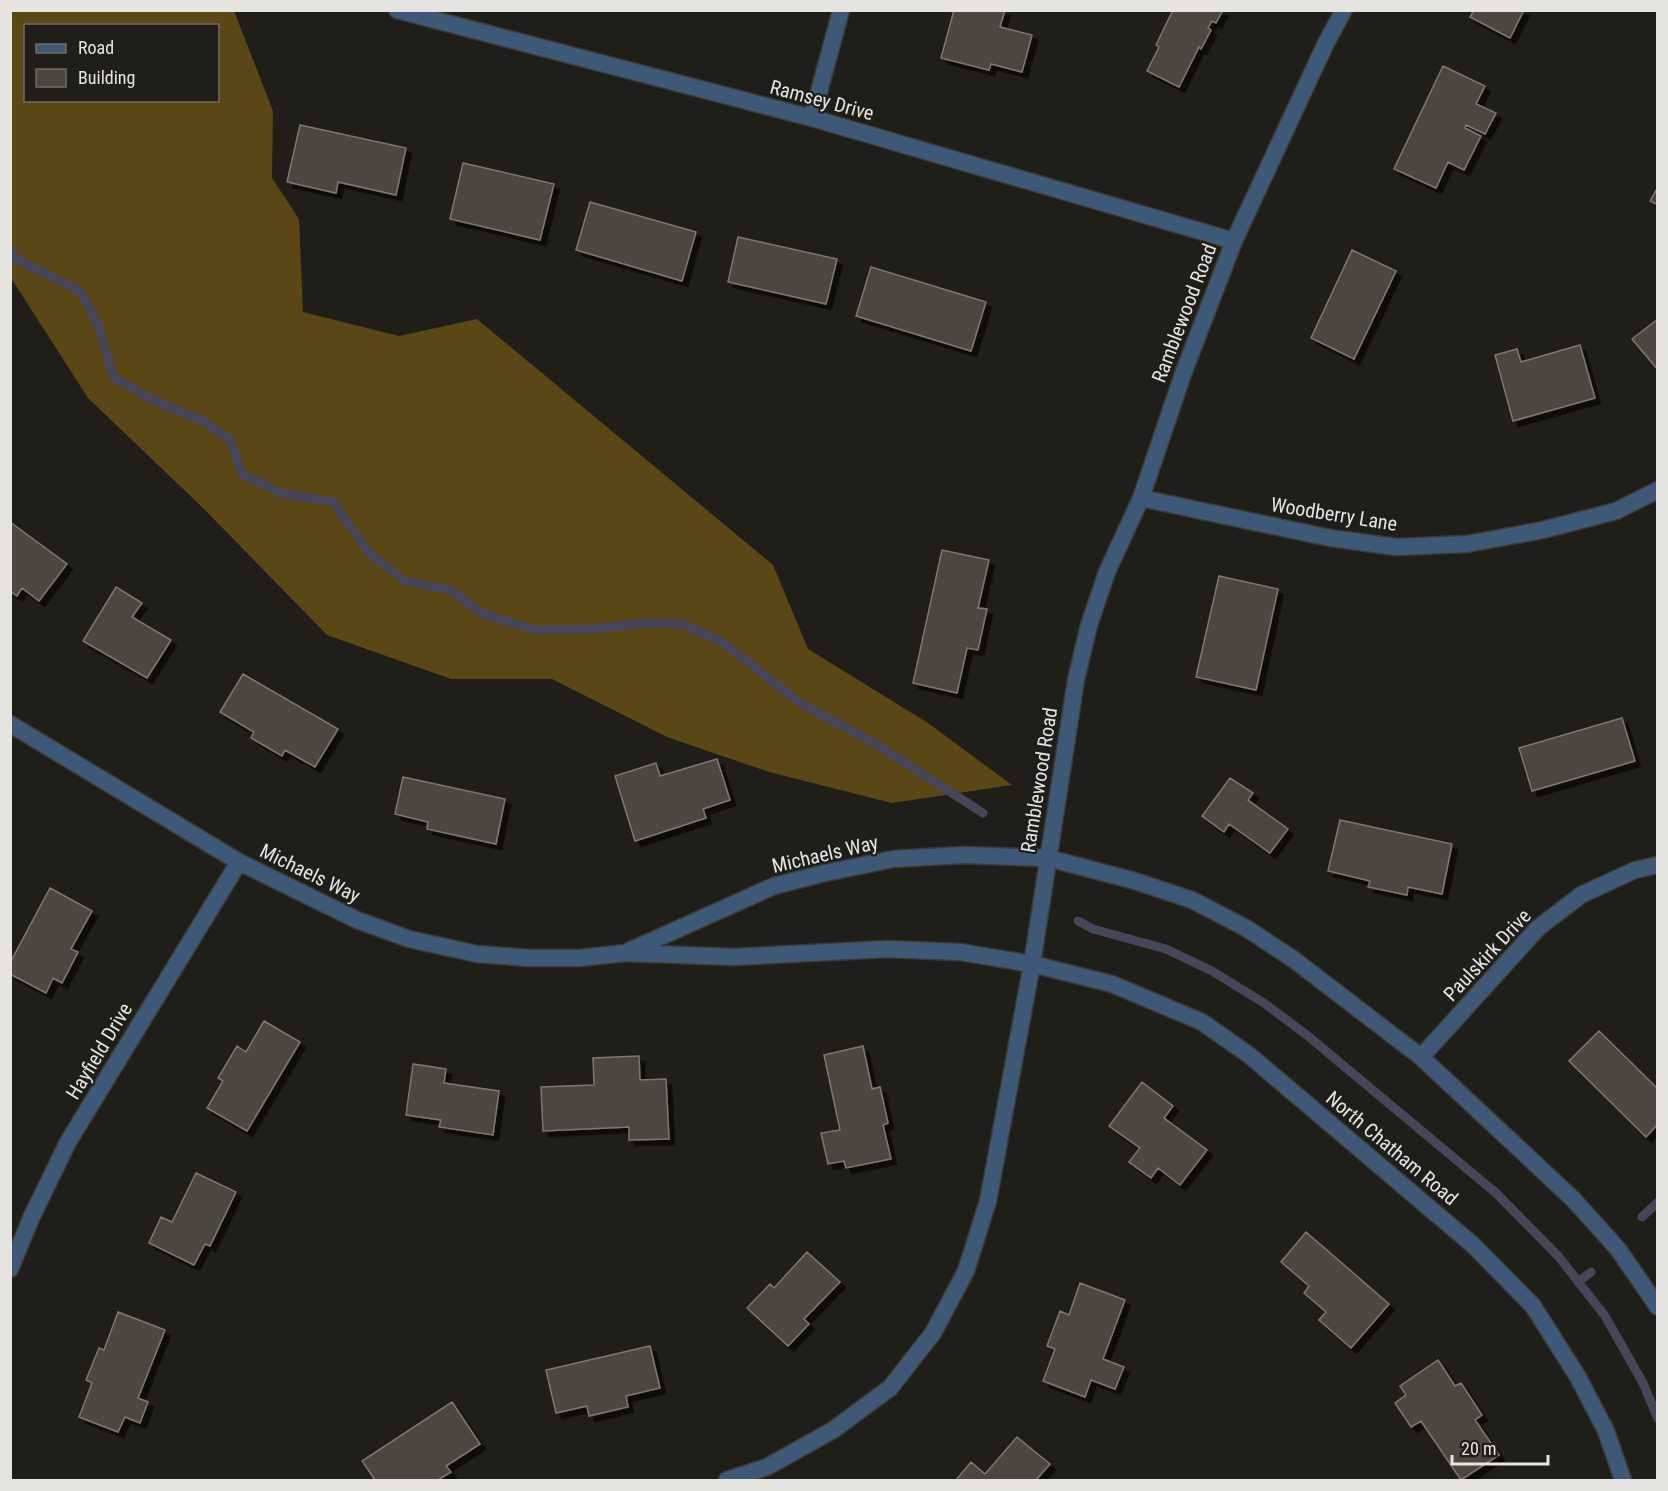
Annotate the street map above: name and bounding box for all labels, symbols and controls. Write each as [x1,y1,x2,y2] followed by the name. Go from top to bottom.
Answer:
[24,24,219,102] legend
[78,37,114,58] text: Road
[78,67,135,88] text: Building
[767,75,877,125] street label: Ramsey Drive
[1146,240,1222,386] street label: Ramblewood Road
[1269,492,1399,536] street label: Woodberry Lane
[1016,706,1062,854] street label: Ramblewood Road
[769,830,881,878] street label: Michaels Way
[256,838,364,908] street label: Michaels Way
[1438,904,1536,1006] street label: Paulskirk Drive
[61,998,137,1104] street label: Hayfield Drive
[1321,1086,1463,1210] street label: North Chatham Road
[1452,1428,1548,1466] scale bar
[1461,1438,1496,1459] text: 20 m

